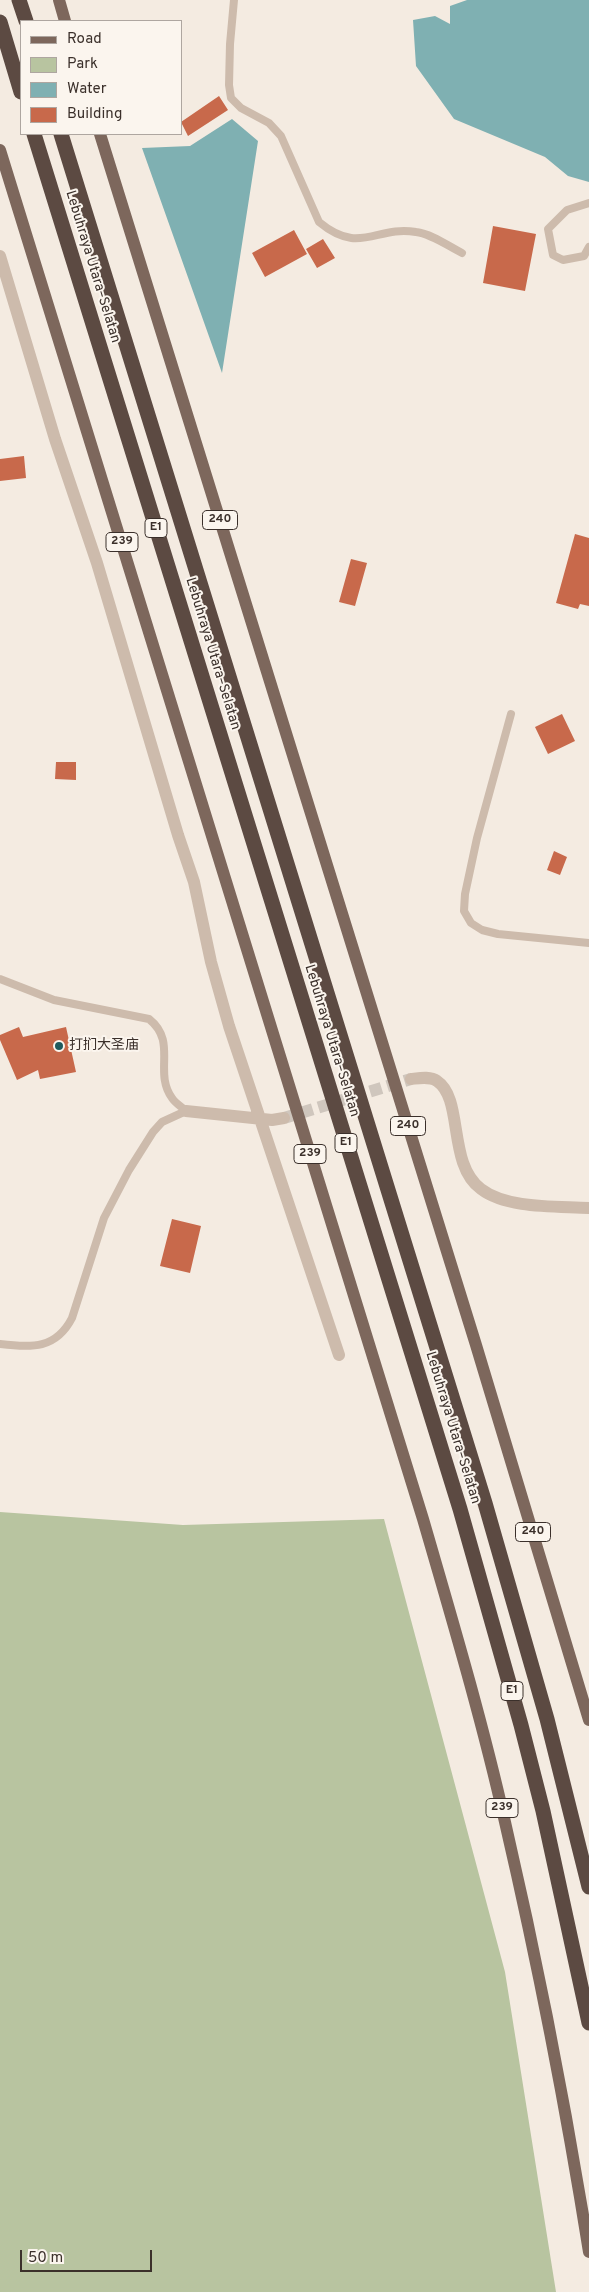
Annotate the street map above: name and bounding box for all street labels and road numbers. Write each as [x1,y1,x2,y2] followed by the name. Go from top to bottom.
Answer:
[61,189,123,345] street label: Lebuhraya Utara–Selatan
[202,510,238,530] road number: 240
[145,518,167,538] road number: E1
[106,532,138,552] road number: 239
[181,576,243,732] street label: Lebuhraya Utara–Selatan
[300,963,362,1119] street label: Lebuhraya Utara–Selatan
[390,1116,426,1136] road number: 240
[335,1134,357,1152] road number: E1
[294,1144,326,1164] road number: 239
[421,1350,483,1506] street label: Lebuhraya Utara–Selatan
[516,1522,550,1541] road number: 240
[501,1682,523,1700] road number: E1
[486,1799,518,1818] road number: 239

